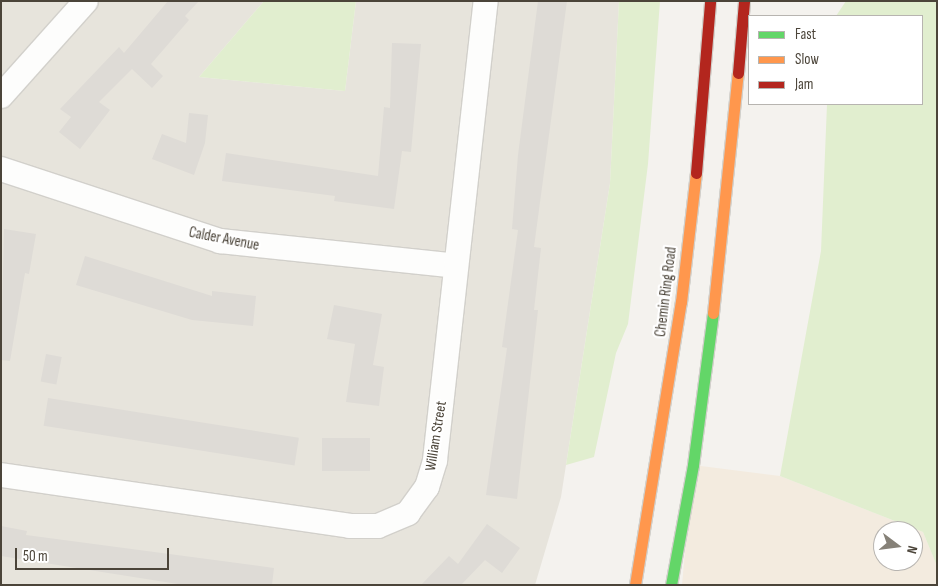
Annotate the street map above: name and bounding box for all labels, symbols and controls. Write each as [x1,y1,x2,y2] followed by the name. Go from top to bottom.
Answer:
[748,15,923,105] legend
[795,25,816,44] text: Fast
[795,50,819,69] text: Slow
[795,75,813,94] text: Jam
[187,223,261,255] street label: Calder Avenue
[652,246,680,338] street label: Chemin Ring Road
[422,400,450,472] street label: William Street
[873,521,923,571] north arrow
[18,538,171,570] scale bar
[903,544,921,556] text: N
[23,547,48,566] text: 50 m

